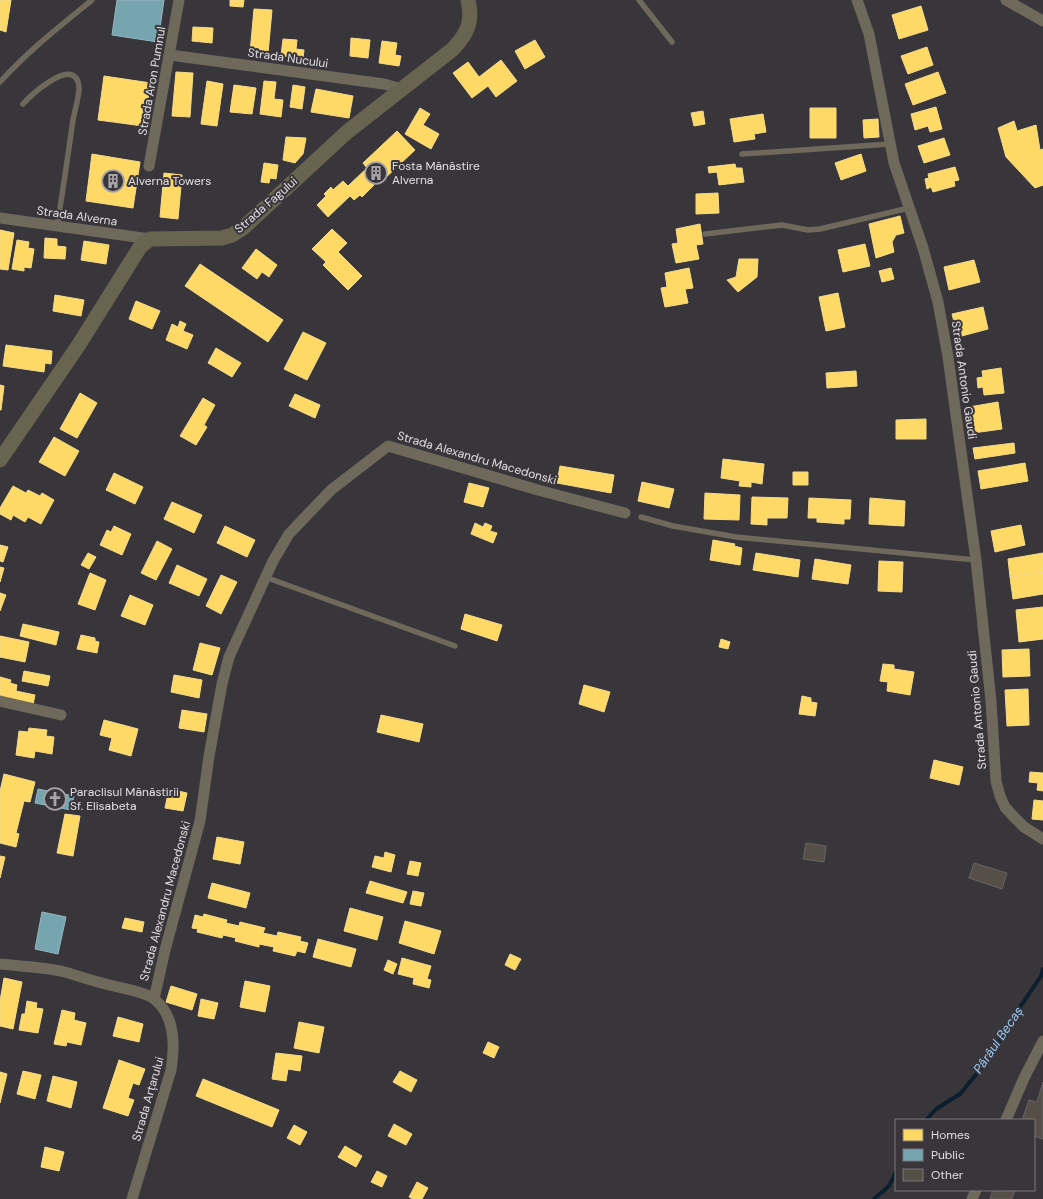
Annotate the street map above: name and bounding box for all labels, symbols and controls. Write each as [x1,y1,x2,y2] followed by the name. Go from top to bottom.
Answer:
[135,25,169,137] street label: Strada Aron Pumnul
[247,44,329,72] street label: Strada Nucului
[392,158,480,188] place label: Fosta Mănăstire Alverna
[363,160,389,186] building icon: Fosta Mănăstire Alverna
[100,168,126,194] building icon: Alverna Towers
[128,173,211,189] place label: Alverna Towers
[231,173,301,237] street label: Strada Fagului
[36,202,118,230] street label: Strada Alverna
[948,320,980,440] street label: Strada Antonio Gaudi
[395,428,559,488] street label: Strada Alexandru Macedonski
[964,650,990,770] street label: Strada Antonio Gaudi
[70,784,179,814] place label: Paraclisul Mănăstirii Sf. Elisabeta
[42,786,68,812] church icon: Paraclisul Mănăstirii Sf. Elisabeta
[136,819,194,983] street label: Strada Alexandru Macedonski
[969,1003,1027,1077] water label: Pârâul Becaș
[128,1055,168,1143] street label: Strada Arțarului
[895,1119,1035,1191] legend
[931,1127,970,1143] text: Homes
[931,1147,965,1163] text: Public
[931,1167,964,1183] text: Other

